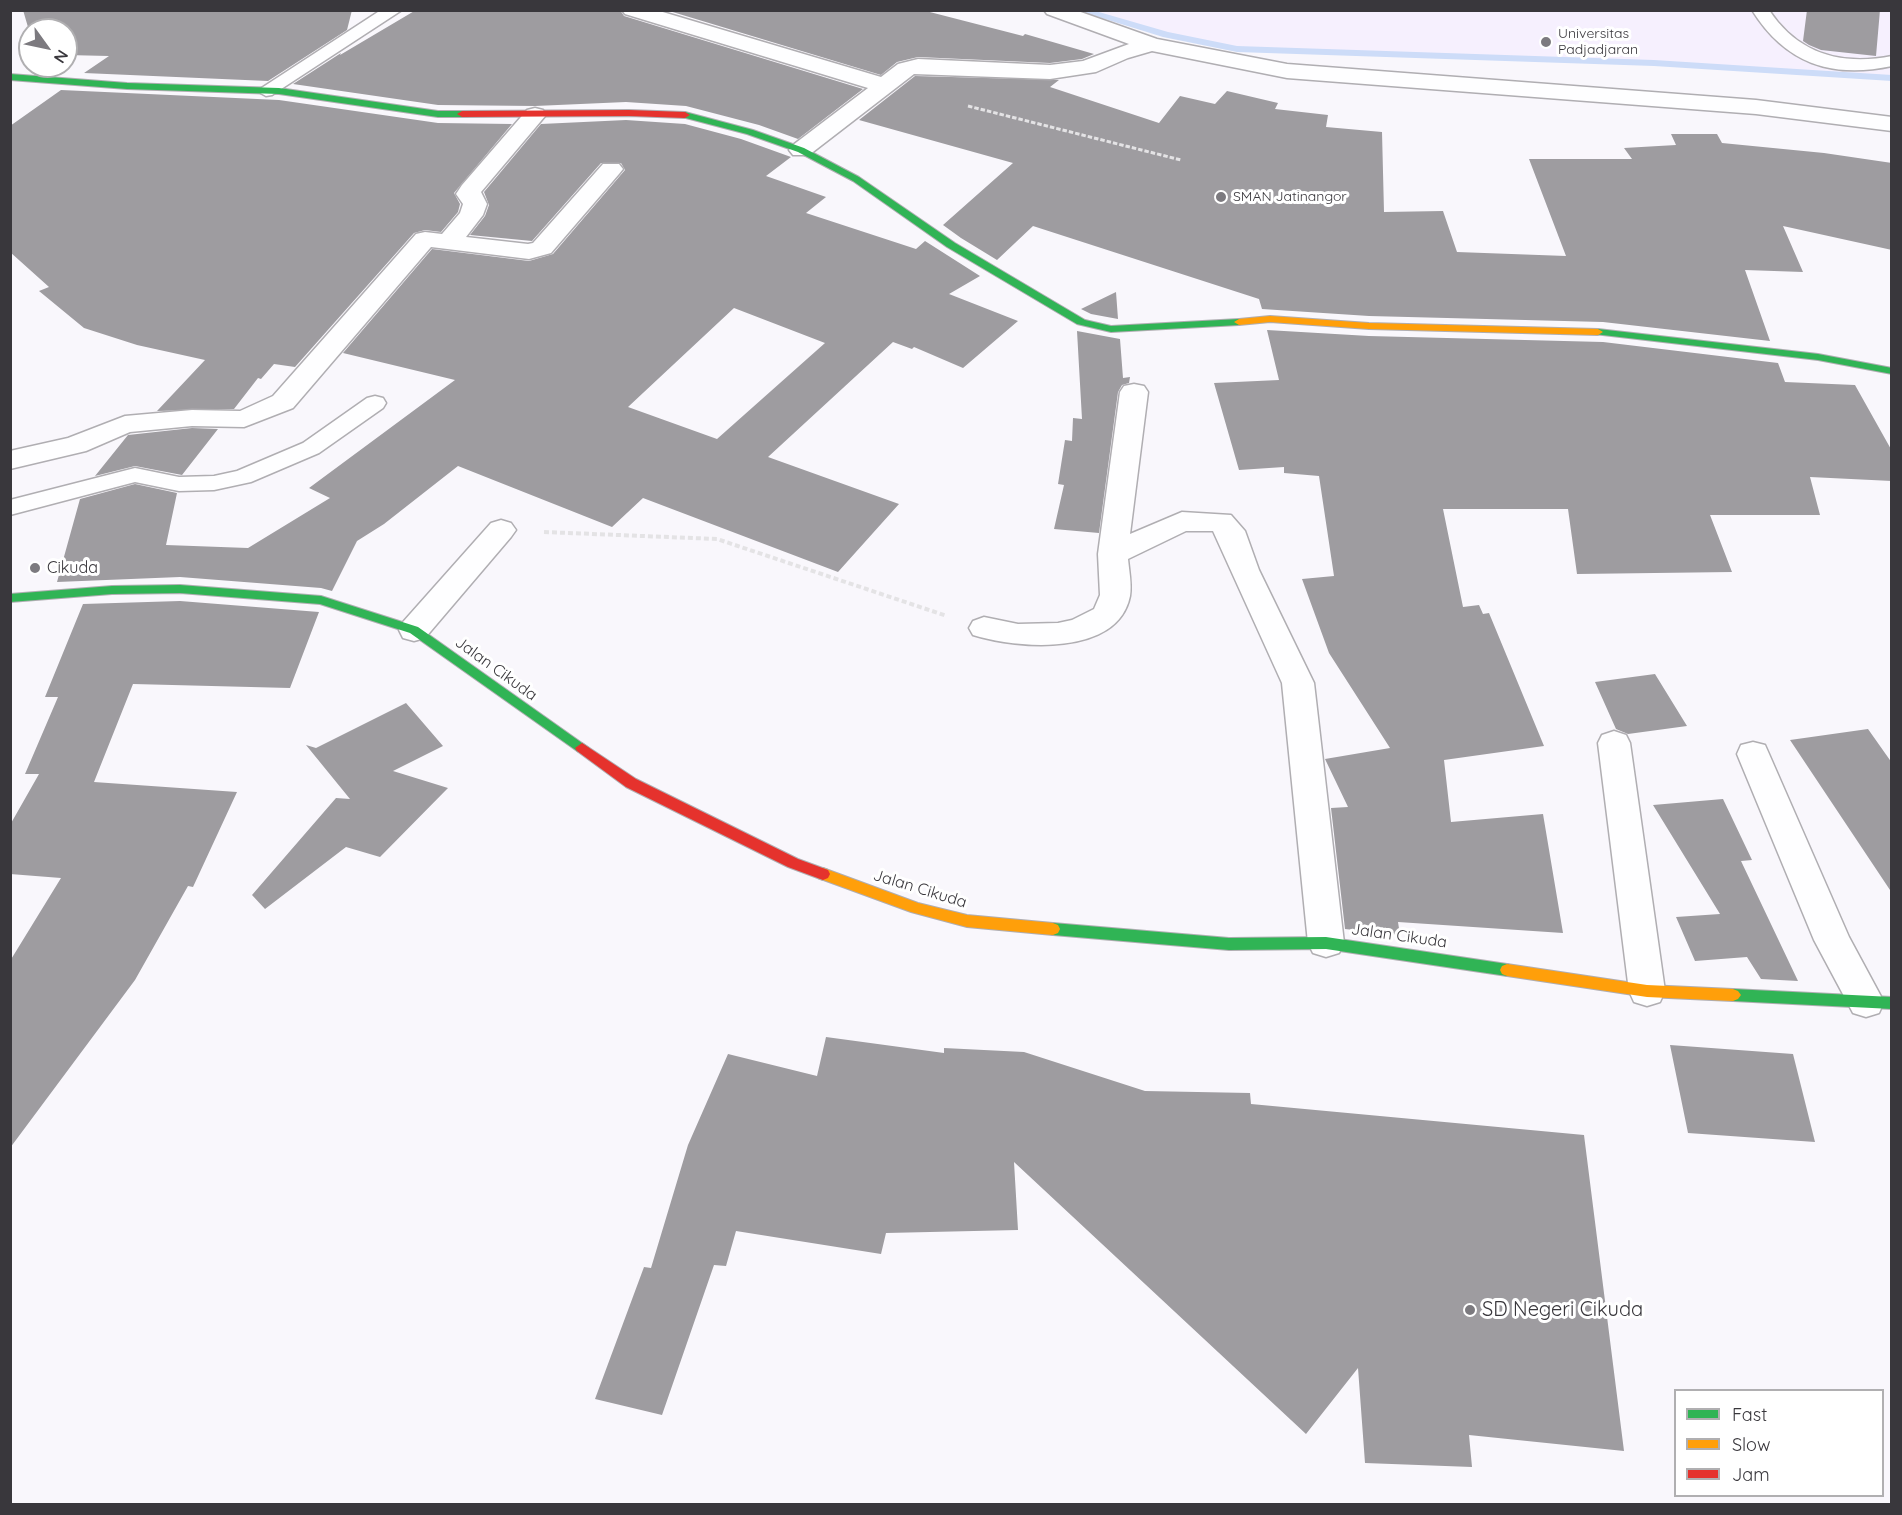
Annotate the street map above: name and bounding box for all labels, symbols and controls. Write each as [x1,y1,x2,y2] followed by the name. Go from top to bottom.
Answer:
[18,18,78,78] north arrow
[1558,26,1638,58] place label: Universitas Padjadjaran
[1539,35,1553,49] marker: Universitas Padjadjaran
[50,46,73,67] text: N
[1233,189,1347,205] place label: SMAN Jatinangor
[1214,190,1228,204] marker: SMAN Jatinangor
[47,558,98,578] place label: Cikuda
[28,561,42,575] marker: Cikuda
[451,633,541,705] street label: Jalan Cikuda
[871,866,969,912] street label: Jalan Cikuda
[1350,920,1448,952] street label: Jalan Cikuda
[1482,1298,1643,1322] place label: SD Negeri Cikuda
[1463,1303,1477,1317] marker: SD Negeri Cikuda
[1674,1389,1884,1497] legend
[1732,1403,1767,1426] text: Fast
[1732,1433,1770,1456] text: Slow
[1732,1463,1770,1486] text: Jam

